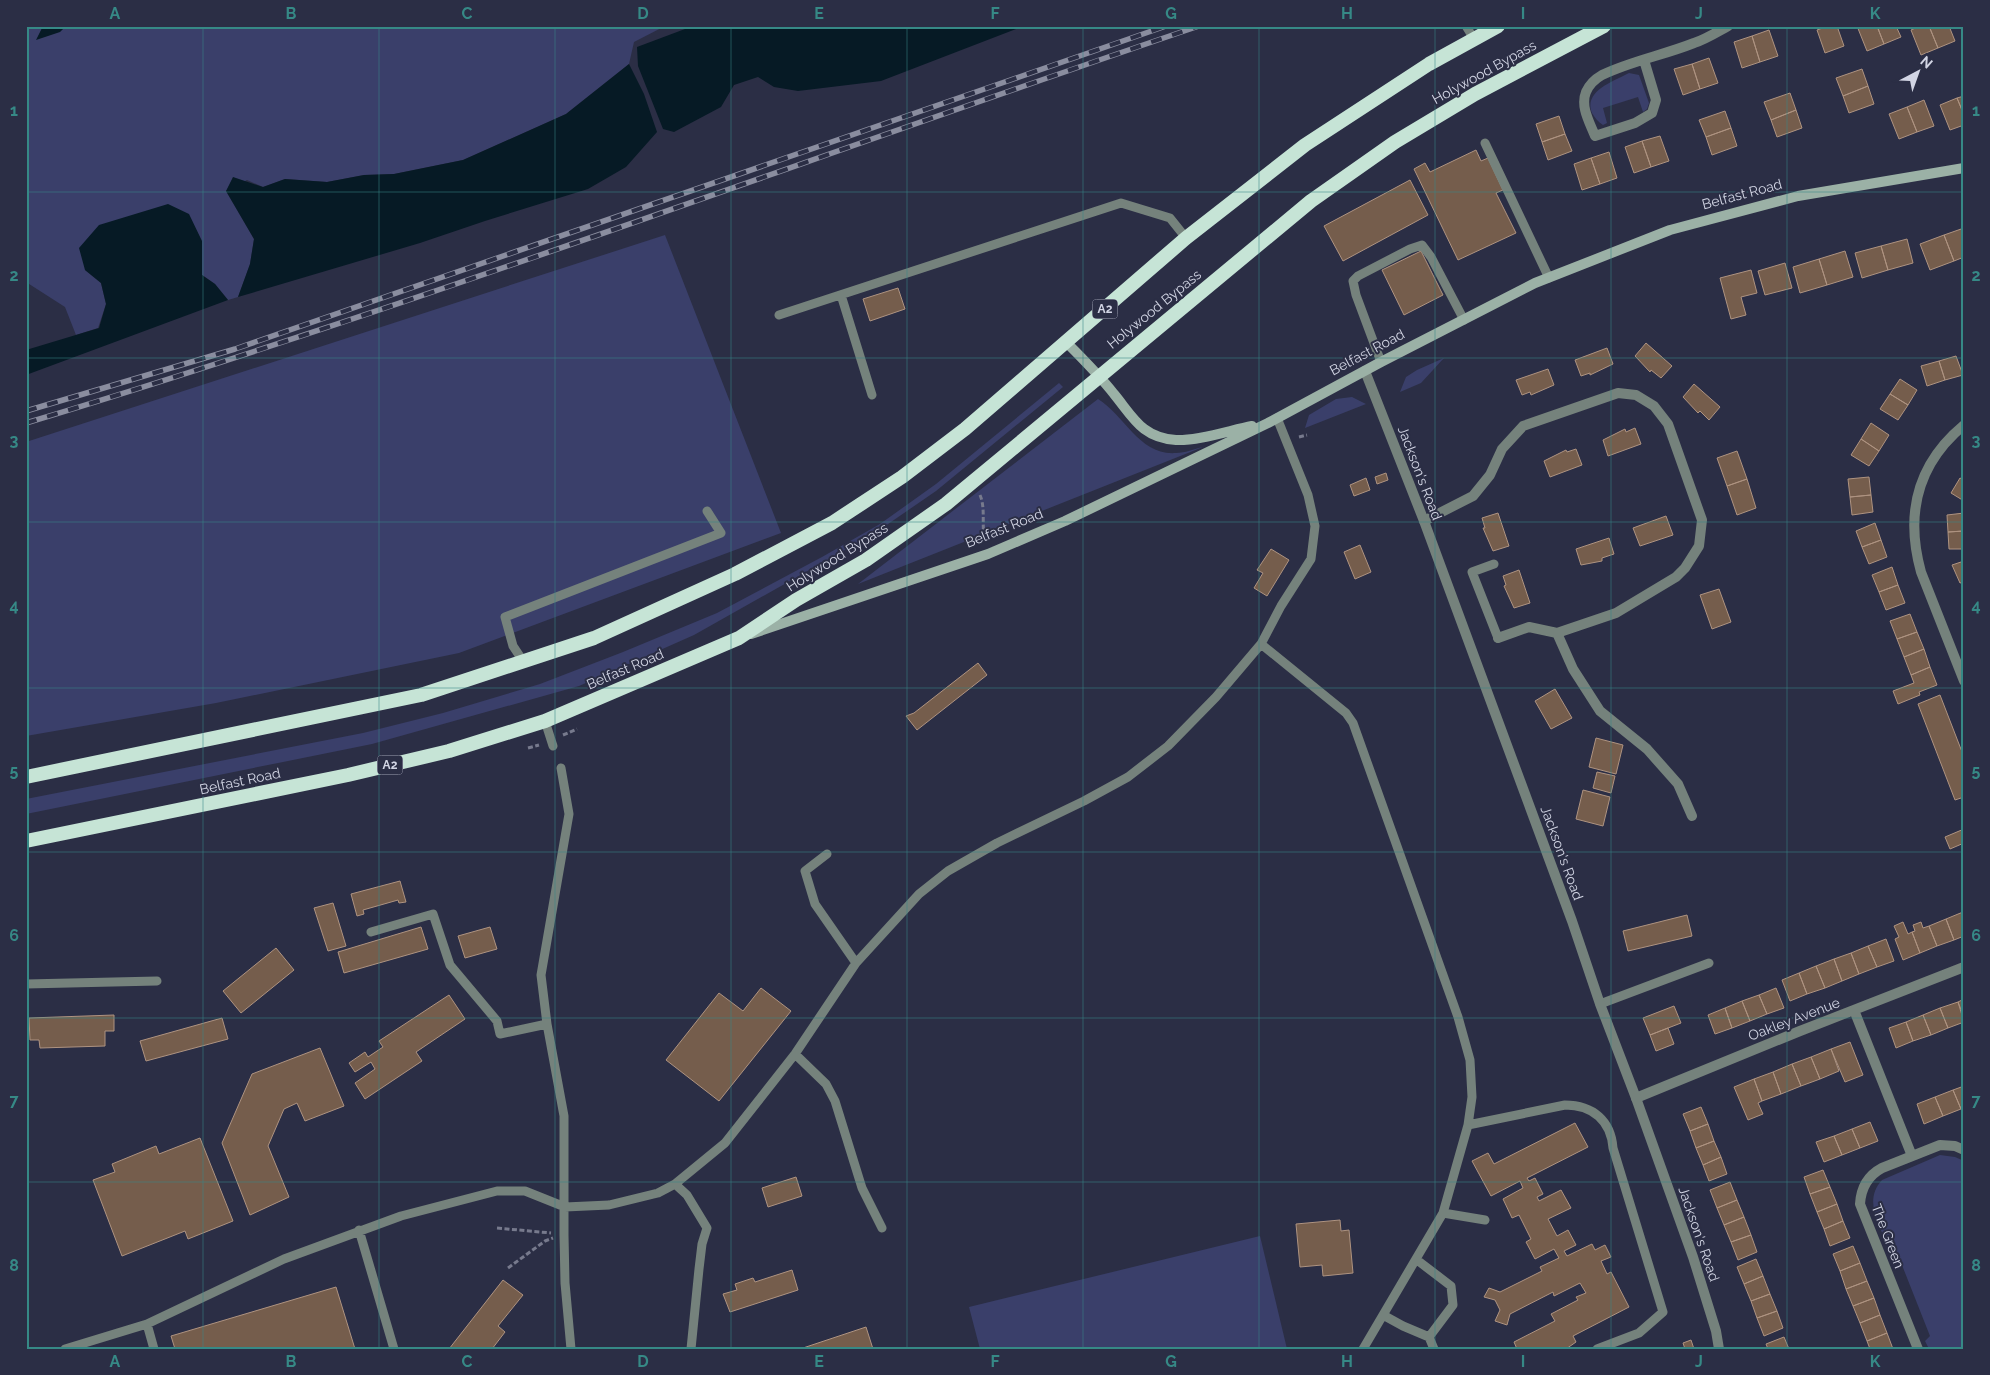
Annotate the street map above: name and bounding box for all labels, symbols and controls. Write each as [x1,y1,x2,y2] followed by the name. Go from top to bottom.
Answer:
[110,4,121,23] text: A
[286,4,297,23] text: B
[462,4,473,23] text: C
[637,4,649,23] text: D
[814,4,824,23] text: E
[990,4,1000,23] text: F
[1165,4,1177,23] text: G
[1341,4,1353,23] text: H
[1521,4,1525,23] text: I
[1695,4,1703,23] text: J
[1870,4,1881,23] text: K
[1429,37,1539,107] street label: Holywood Bypass
[1892,48,1942,98] north arrow
[1917,53,1936,72] text: N
[10,101,18,120] text: 1
[1972,101,1980,120] text: 1
[1700,176,1784,212] street label: Belfast Road
[9,266,19,285] text: 2
[1104,266,1204,352] street label: Holywood Bypass
[1971,266,1981,285] text: 2
[1092,300,1118,318] road number: A2
[1327,326,1407,378] street label: Belfast Road
[1395,424,1445,522] street label: Jackson's Road
[10,431,19,450] text: 3
[1972,431,1981,450] text: 3
[963,505,1045,551] street label: Belfast Road
[783,519,891,595] street label: Holywood Bypass
[9,596,19,615] text: 4
[1971,596,1981,615] text: 4
[584,646,666,692] street label: Belfast Road
[378,756,402,774] road number: A2
[10,761,19,780] text: 5
[1972,761,1981,780] text: 5
[198,765,282,797] street label: Belfast Road
[1538,804,1586,902] street label: Jackson's Road
[9,926,19,945] text: 6
[1971,926,1981,945] text: 6
[1746,994,1842,1044] street label: Oakley Avenue
[10,1091,19,1110] text: 7
[1972,1091,1981,1110] text: 7
[1675,1185,1723,1283] street label: Jackson's Road
[1868,1201,1908,1271] street label: The Green
[9,1256,19,1275] text: 8
[1971,1256,1981,1275] text: 8
[110,1352,121,1371] text: A
[286,1352,297,1371] text: B
[462,1352,473,1371] text: C
[637,1352,649,1371] text: D
[814,1352,824,1371] text: E
[990,1352,1000,1371] text: F
[1165,1352,1177,1371] text: G
[1341,1352,1353,1371] text: H
[1521,1352,1525,1371] text: I
[1695,1352,1703,1371] text: J
[1870,1352,1881,1371] text: K

